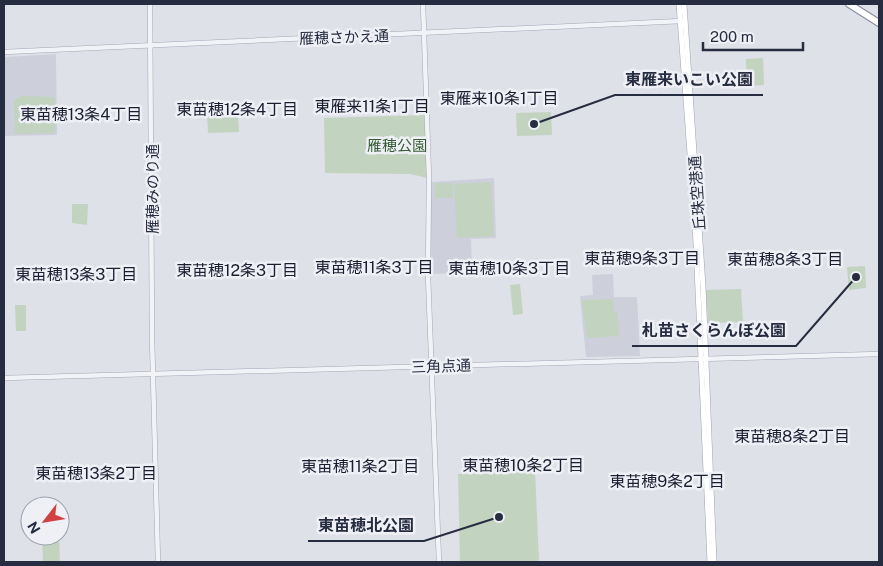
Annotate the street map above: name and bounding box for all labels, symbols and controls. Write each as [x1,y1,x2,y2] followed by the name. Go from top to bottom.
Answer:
[703,20,803,52] scale bar
[299,27,389,47] street label: 雁穂さかえ通
[710,28,754,45] text: 200 m
[615,64,763,95] callout: 東雁来いこい公園
[625,70,753,89] text: 東雁来いこい公園
[440,89,558,108] district label: 東雁来10条1丁目
[314,97,430,116] district label: 東雁来11条1丁目
[176,100,298,119] district label: 東苗穂12条4丁目
[20,105,142,124] district label: 東苗穂13条4丁目
[367,137,427,154] park label: 雁穂公園
[144,144,161,234] street label: 雁穂みのり通
[686,155,708,231] street label: 丘珠空港通
[584,249,700,268] district label: 東苗穂9条3丁目
[727,250,843,269] district label: 東苗穂8条3丁目
[314,258,434,277] district label: 東苗穂11条3丁目
[448,259,570,278] district label: 東苗穂10条3丁目
[176,261,298,280] district label: 東苗穂12条3丁目
[15,265,137,284] district label: 東苗穂13条3丁目
[632,315,796,346] callout: 札苗さくらんぼ公園
[642,321,786,340] text: 札苗さくらんぼ公園
[411,356,471,376] street label: 三角点通
[734,427,850,446] district label: 東苗穂8条2丁目
[462,456,584,475] district label: 東苗穂10条2丁目
[301,457,419,476] district label: 東苗穂11条2丁目
[35,464,157,483] district label: 東苗穂13条2丁目
[609,472,725,491] district label: 東苗穂9条2丁目
[20,496,70,546] north arrow
[308,510,424,541] callout: 東苗穂北公園
[318,516,414,535] text: 東苗穂北公園
[24,519,44,537] text: N

